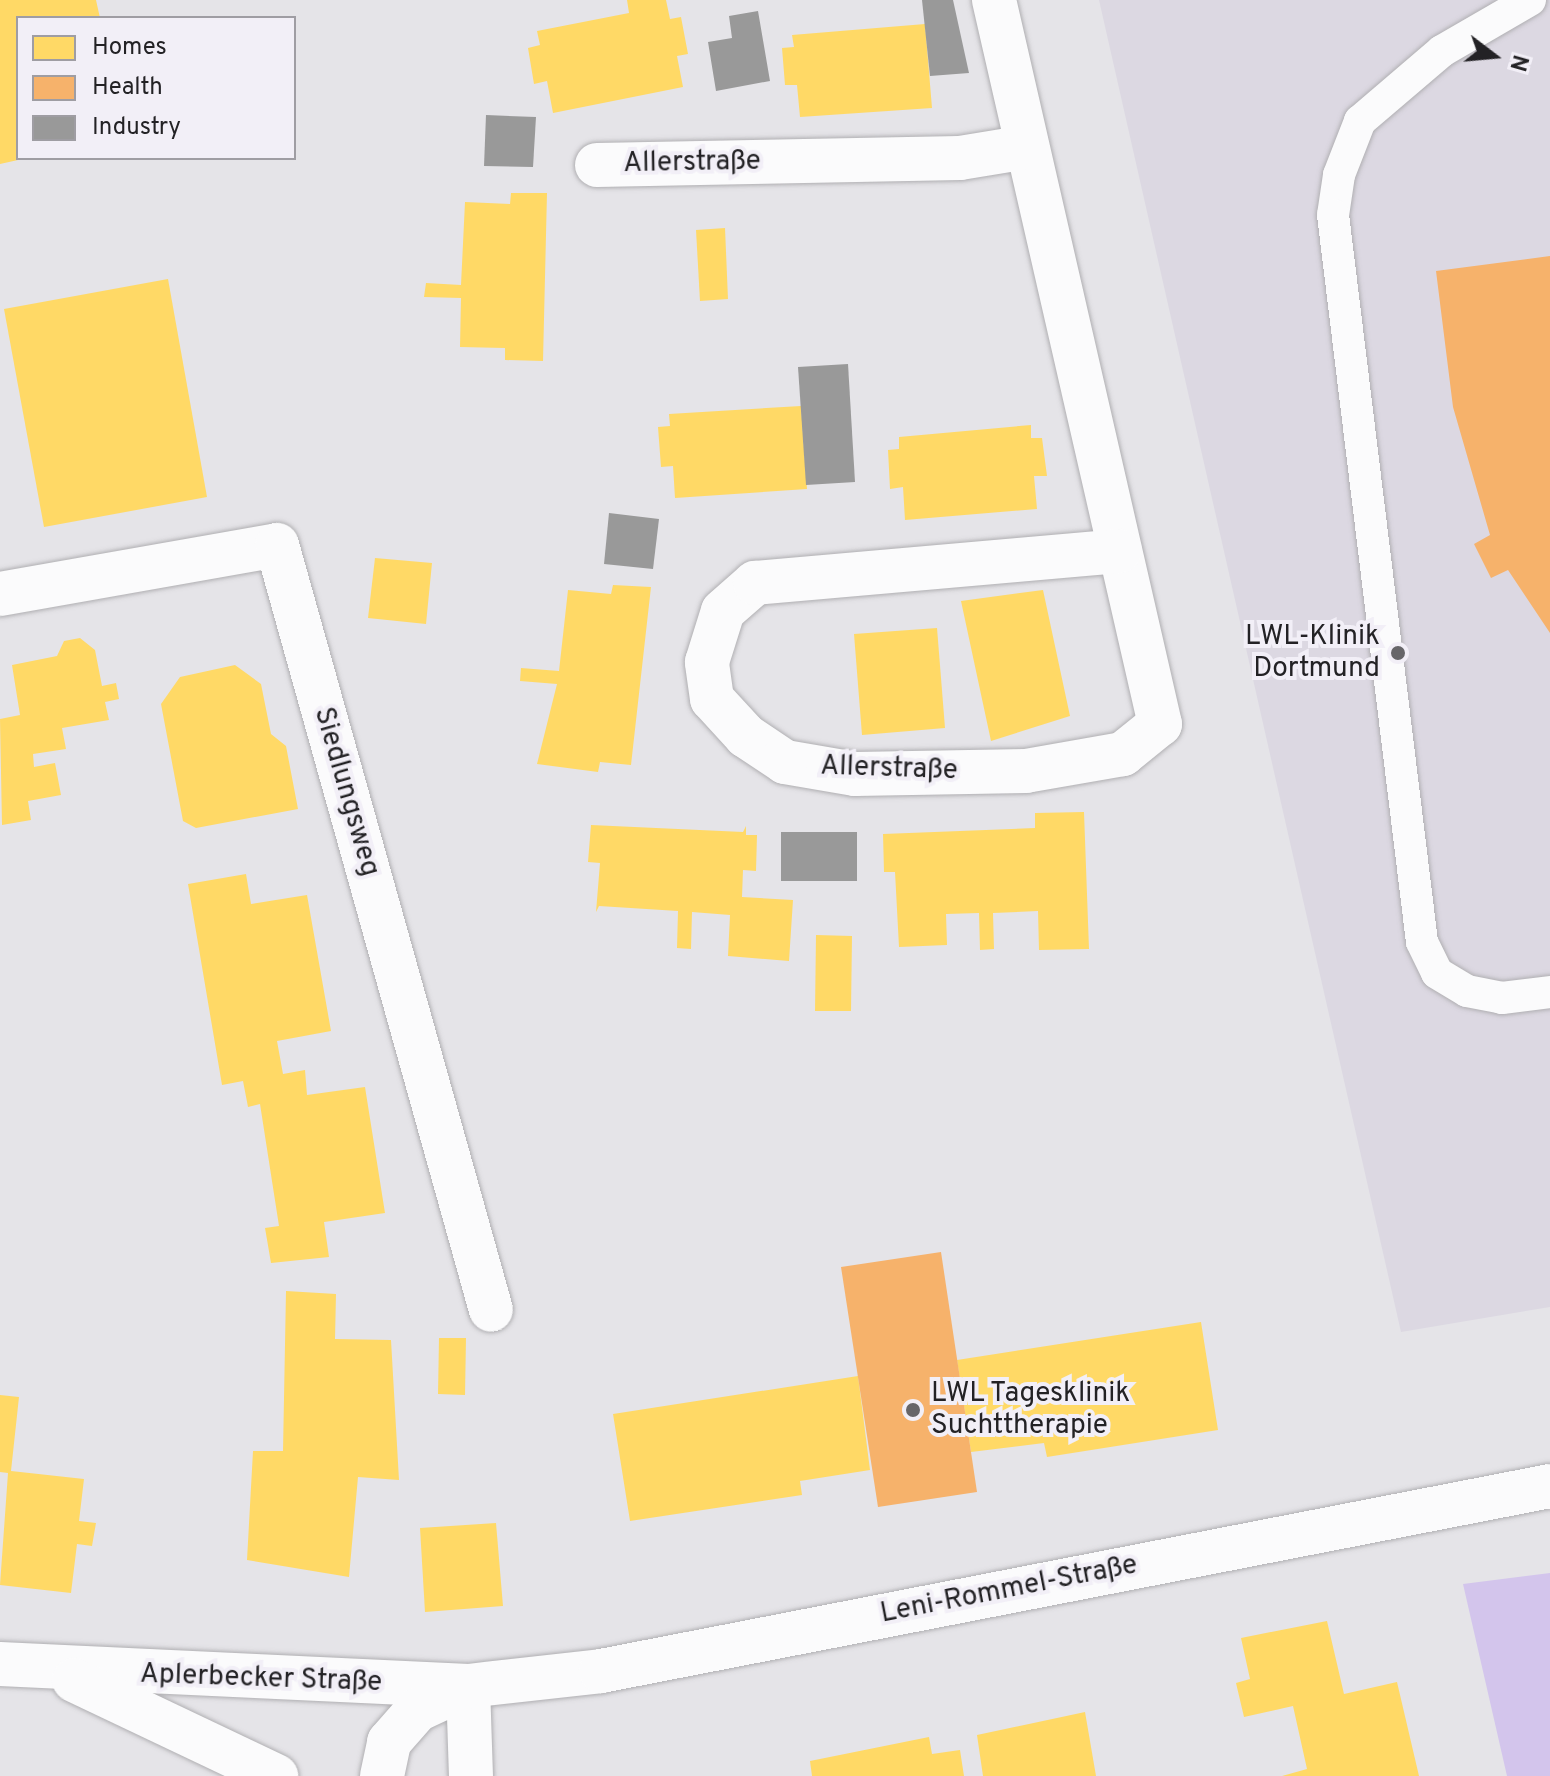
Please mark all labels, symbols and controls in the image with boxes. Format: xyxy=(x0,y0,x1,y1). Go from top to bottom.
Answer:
legend xyxy=(16,16,296,160)
north arrow xyxy=(1454,16,1534,96)
text: Homes xyxy=(92,33,167,63)
text: N xyxy=(1502,51,1533,74)
text: Health xyxy=(92,73,163,103)
text: Industry xyxy=(92,113,181,143)
street label: Allerstraße xyxy=(623,145,761,181)
place label: LWL-Klinik Dortmund xyxy=(1245,620,1380,686)
marker: LWL-Klinik Dortmund xyxy=(1387,642,1409,664)
street label: Siedlungsweg xyxy=(306,704,386,880)
street label: Allerstraße xyxy=(820,750,958,788)
place label: LWL Tagesklinik Suchttherapie xyxy=(931,1377,1132,1443)
marker: LWL Tagesklinik Suchttherapie xyxy=(902,1399,924,1421)
street label: Leni-Rommel-Straße xyxy=(878,1549,1140,1631)
street label: Aplerbecker Straße xyxy=(139,1658,383,1700)

